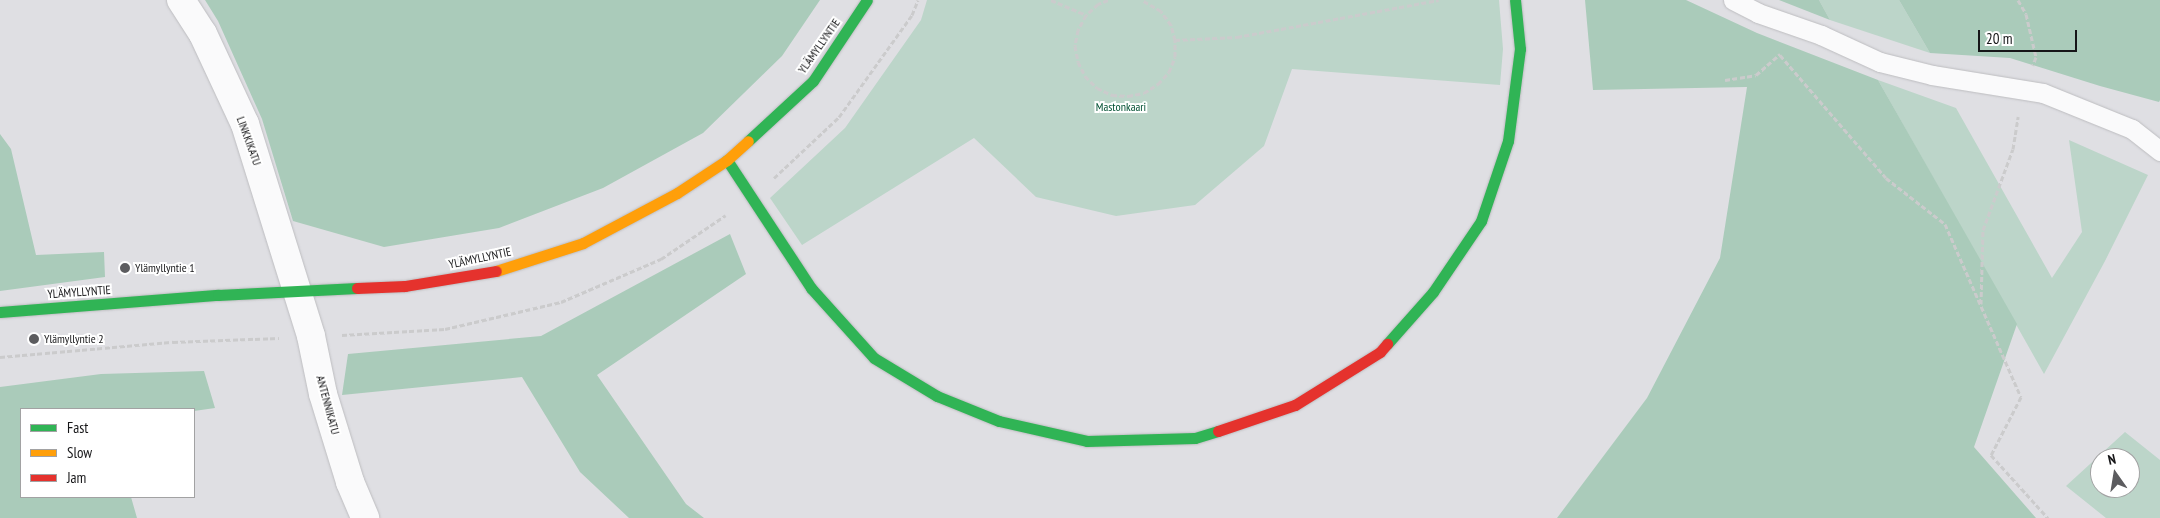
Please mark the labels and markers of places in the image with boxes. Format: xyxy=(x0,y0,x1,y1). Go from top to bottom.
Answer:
place label: Ylämyllyntie 1 xyxy=(135,261,195,275)
marker: Ylämyllyntie 1 xyxy=(119,262,131,274)
place label: Ylämyllyntie 2 xyxy=(44,332,104,346)
marker: Ylämyllyntie 2 xyxy=(28,333,40,345)

